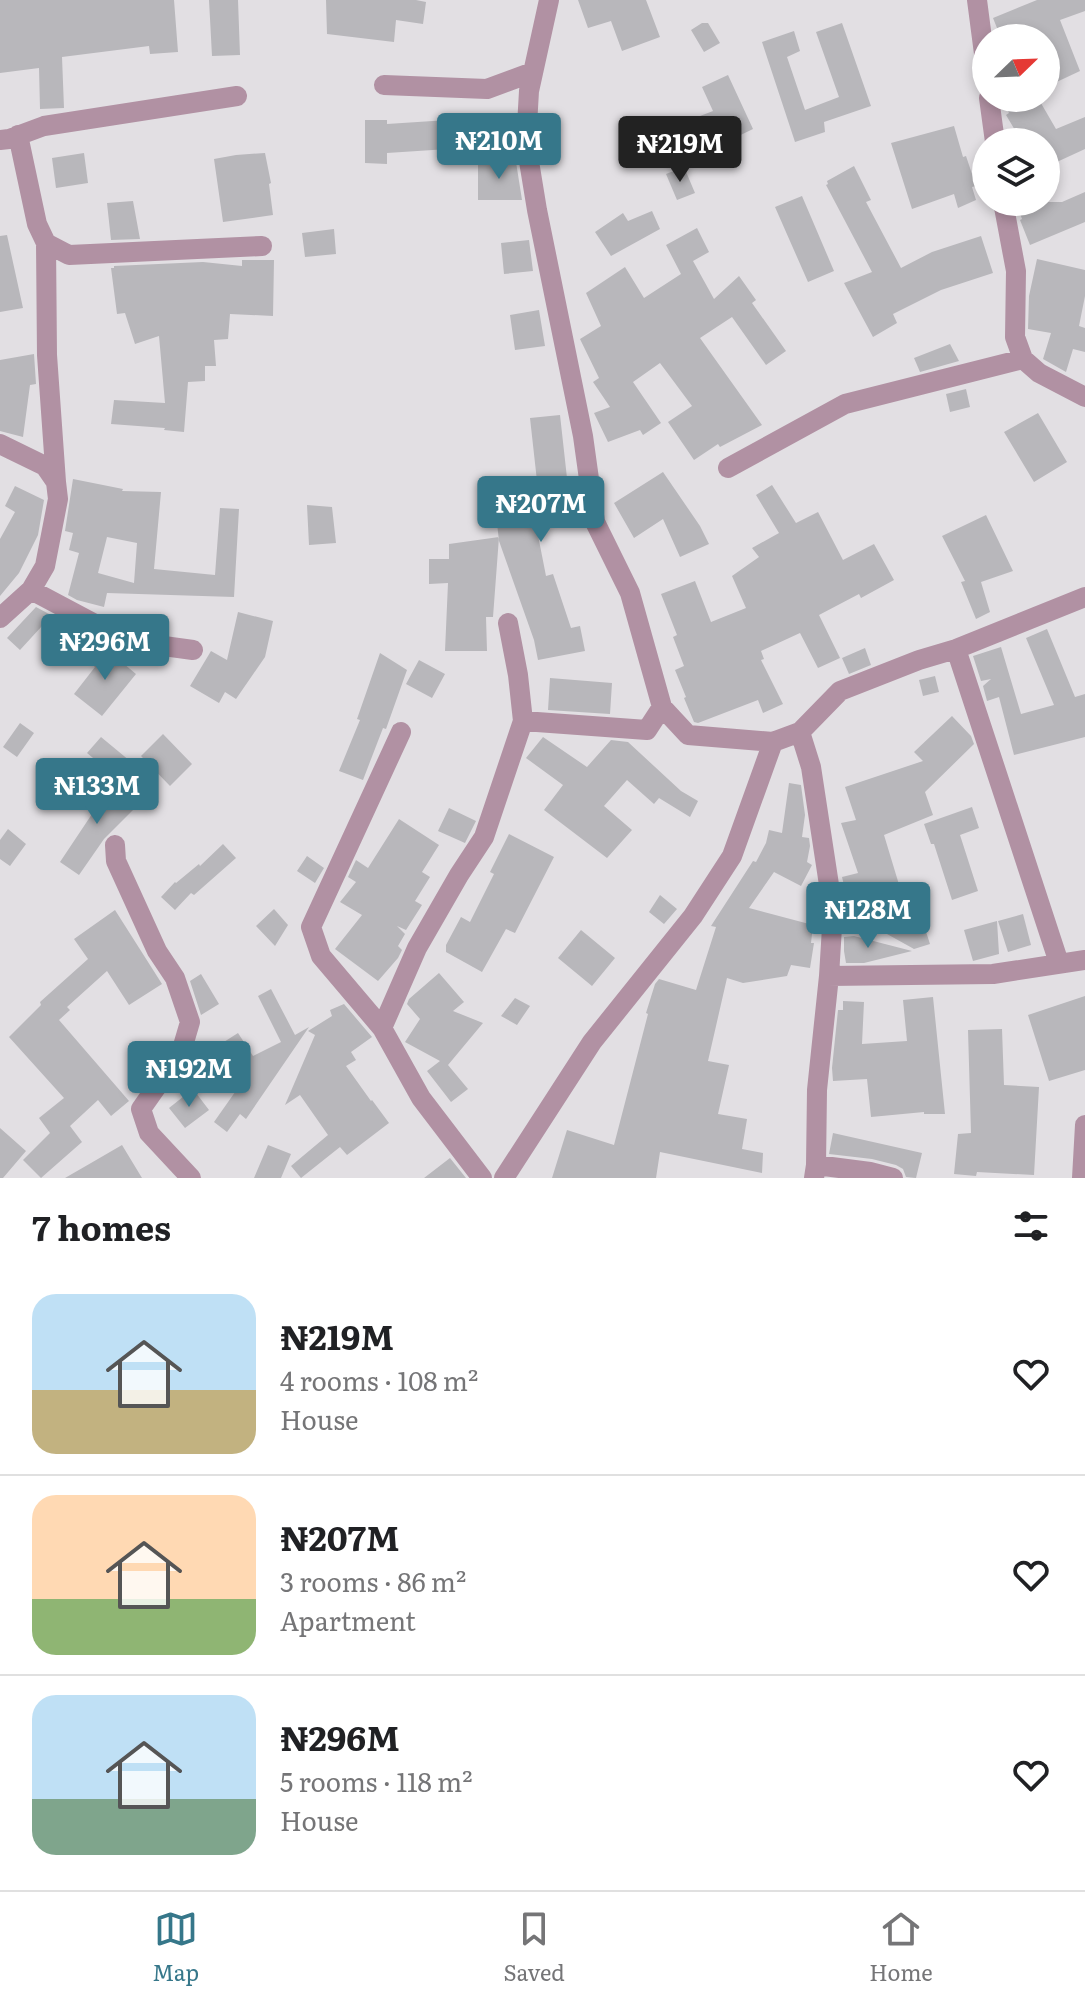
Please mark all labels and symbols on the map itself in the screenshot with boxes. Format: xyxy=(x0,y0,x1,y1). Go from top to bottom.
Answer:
north arrow xyxy=(972,24,1060,112)
pin: ₦210M xyxy=(443,113,555,181)
pin: ₦219M xyxy=(624,116,736,184)
pin: ₦207M xyxy=(485,476,597,544)
pin: ₦296M xyxy=(49,614,161,682)
pin: ₦133M xyxy=(41,758,153,826)
pin: ₦128M xyxy=(812,882,924,950)
pin: ₦192M xyxy=(133,1041,245,1109)

